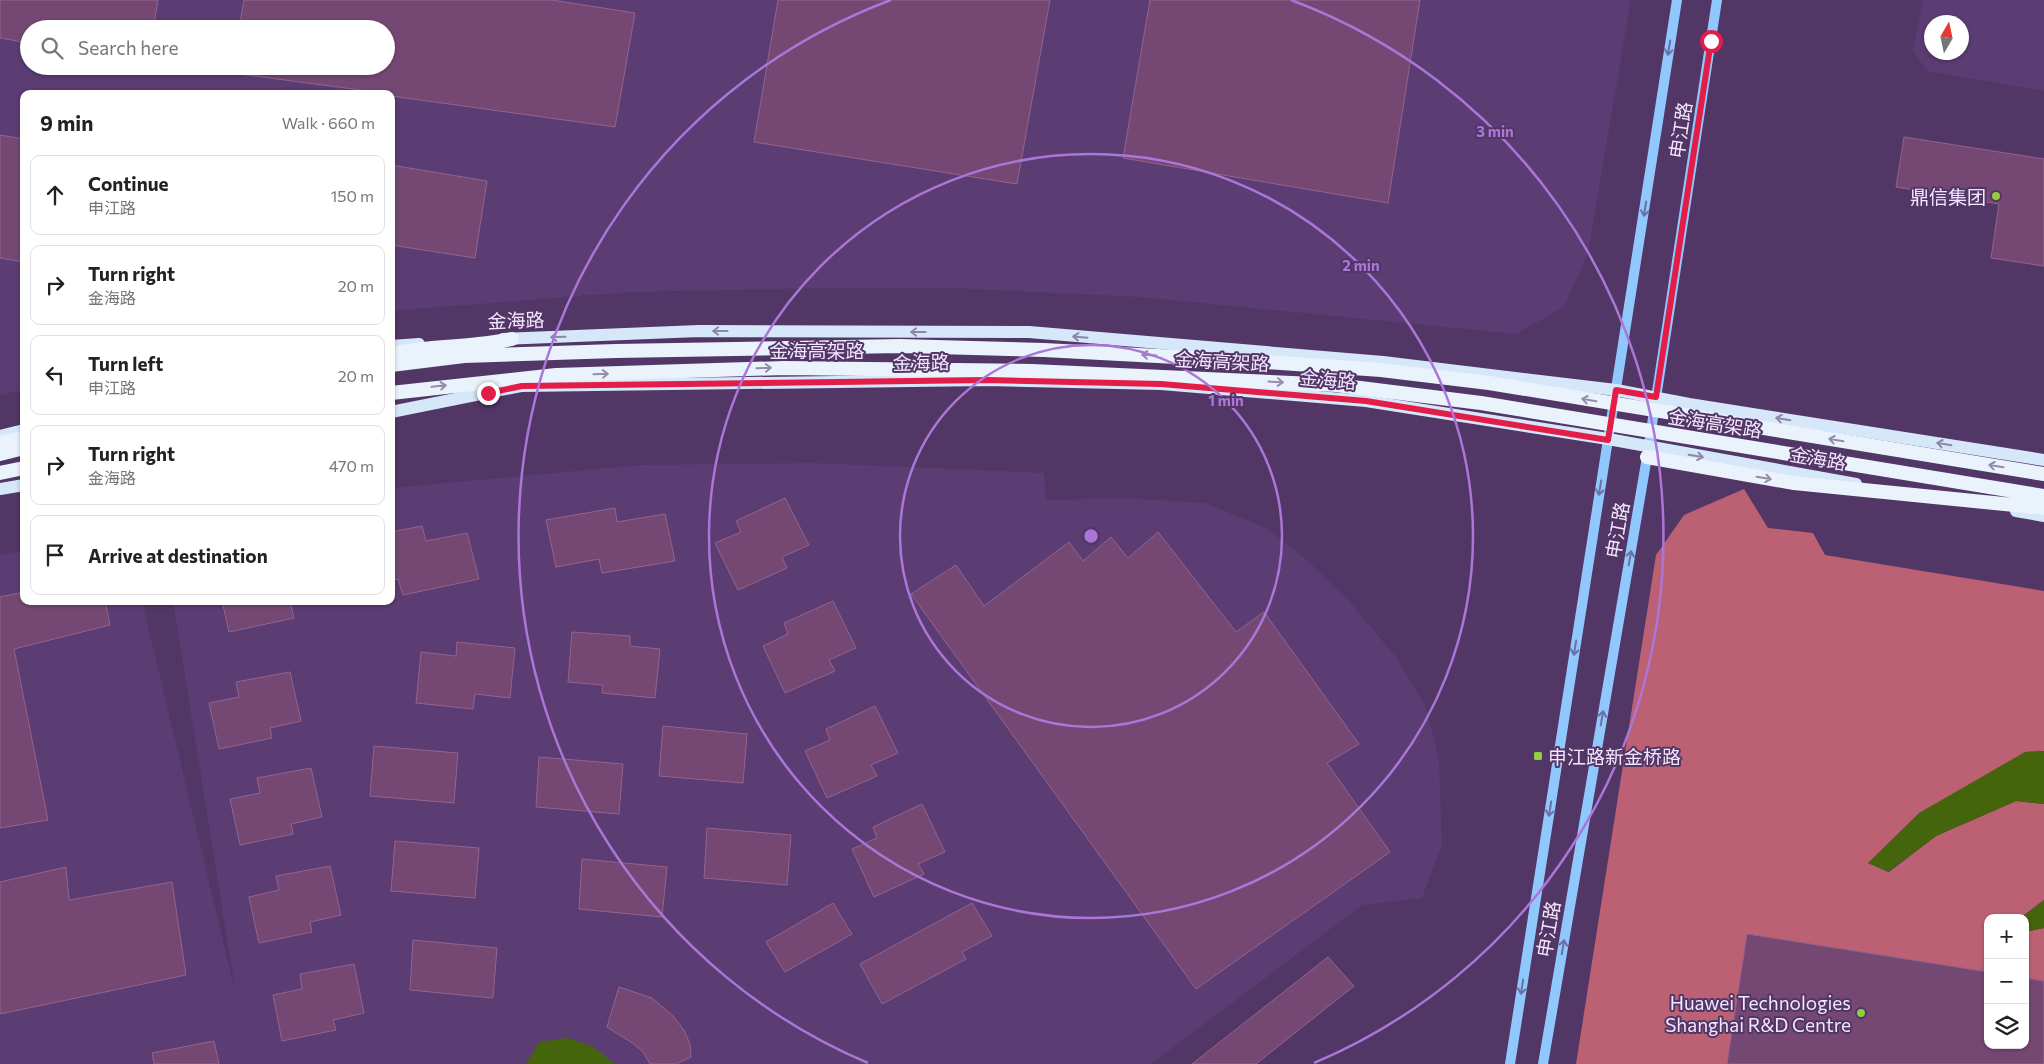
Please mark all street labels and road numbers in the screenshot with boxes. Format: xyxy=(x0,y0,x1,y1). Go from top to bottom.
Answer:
street label: 申江路 xyxy=(1664,100,1696,160)
street label: 金海路 xyxy=(487,308,545,332)
street label: 金海高架路 xyxy=(769,339,865,362)
street label: 金海高架路 xyxy=(1174,347,1270,375)
street label: 金海路 xyxy=(892,350,950,374)
street label: 金海路 xyxy=(1299,365,1357,393)
street label: 金海高架路 xyxy=(1666,404,1764,442)
street label: 金海路 xyxy=(1788,442,1848,474)
street label: 申江路 xyxy=(1601,500,1633,560)
street label: 申江路 xyxy=(1532,899,1564,959)

